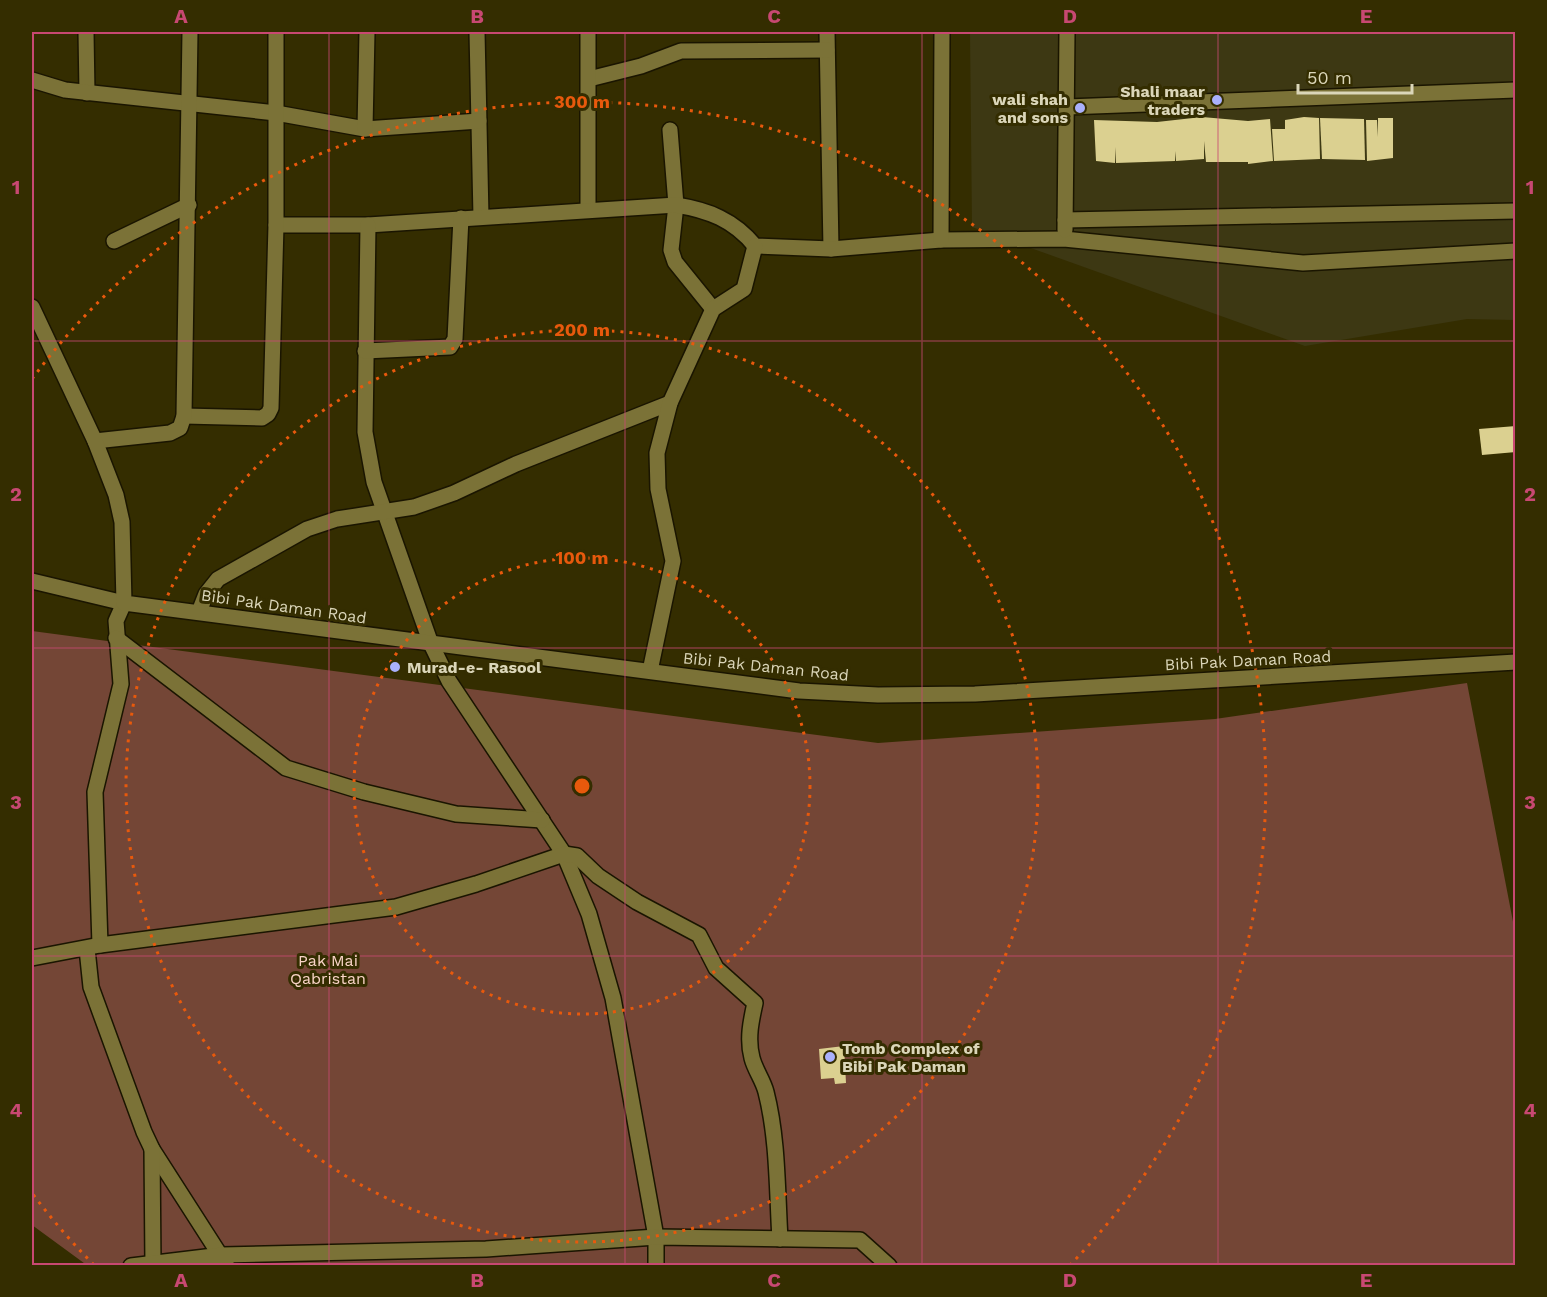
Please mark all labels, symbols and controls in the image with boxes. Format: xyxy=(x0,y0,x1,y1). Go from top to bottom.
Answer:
text: A xyxy=(174,4,188,28)
text: B xyxy=(470,4,484,28)
text: C xyxy=(767,4,781,28)
text: D xyxy=(1063,4,1077,28)
text: E xyxy=(1360,4,1372,28)
scale bar xyxy=(1298,57,1412,95)
text: 50 m xyxy=(1307,67,1352,88)
place label: Shali maar traders xyxy=(1120,82,1205,119)
place label: wali shah and sons xyxy=(992,90,1068,127)
text: 300 m xyxy=(554,91,610,112)
marker: Shali maar traders xyxy=(1210,93,1224,107)
marker: wali shah and sons xyxy=(1073,101,1087,115)
text: 1 xyxy=(12,175,20,199)
text: 1 xyxy=(1526,175,1534,199)
text: 200 m xyxy=(554,319,610,340)
text: 2 xyxy=(10,482,22,506)
text: 2 xyxy=(1524,482,1536,506)
text: 100 m xyxy=(555,547,609,568)
street label: Bibi Pak Daman Road xyxy=(200,585,368,628)
street label: Bibi Pak Daman Road xyxy=(1164,647,1332,674)
street label: Bibi Pak Daman Road xyxy=(682,648,850,685)
place label: Murad-e- Rasool xyxy=(407,658,542,677)
marker: Murad-e- Rasool xyxy=(388,660,402,674)
centre of rings xyxy=(572,776,592,796)
text: 3 xyxy=(10,790,22,814)
text: 3 xyxy=(1524,790,1536,814)
park label: Pak Mai Qabristan xyxy=(290,951,366,988)
place label: Tomb Complex of Bibi Pak Daman xyxy=(842,1039,980,1076)
marker: Tomb Complex of Bibi Pak Daman xyxy=(823,1050,837,1064)
text: 4 xyxy=(10,1098,23,1122)
text: 4 xyxy=(1524,1098,1537,1122)
text: A xyxy=(174,1268,188,1292)
text: B xyxy=(470,1268,484,1292)
text: C xyxy=(767,1268,781,1292)
text: D xyxy=(1063,1268,1077,1292)
text: E xyxy=(1360,1268,1372,1292)

